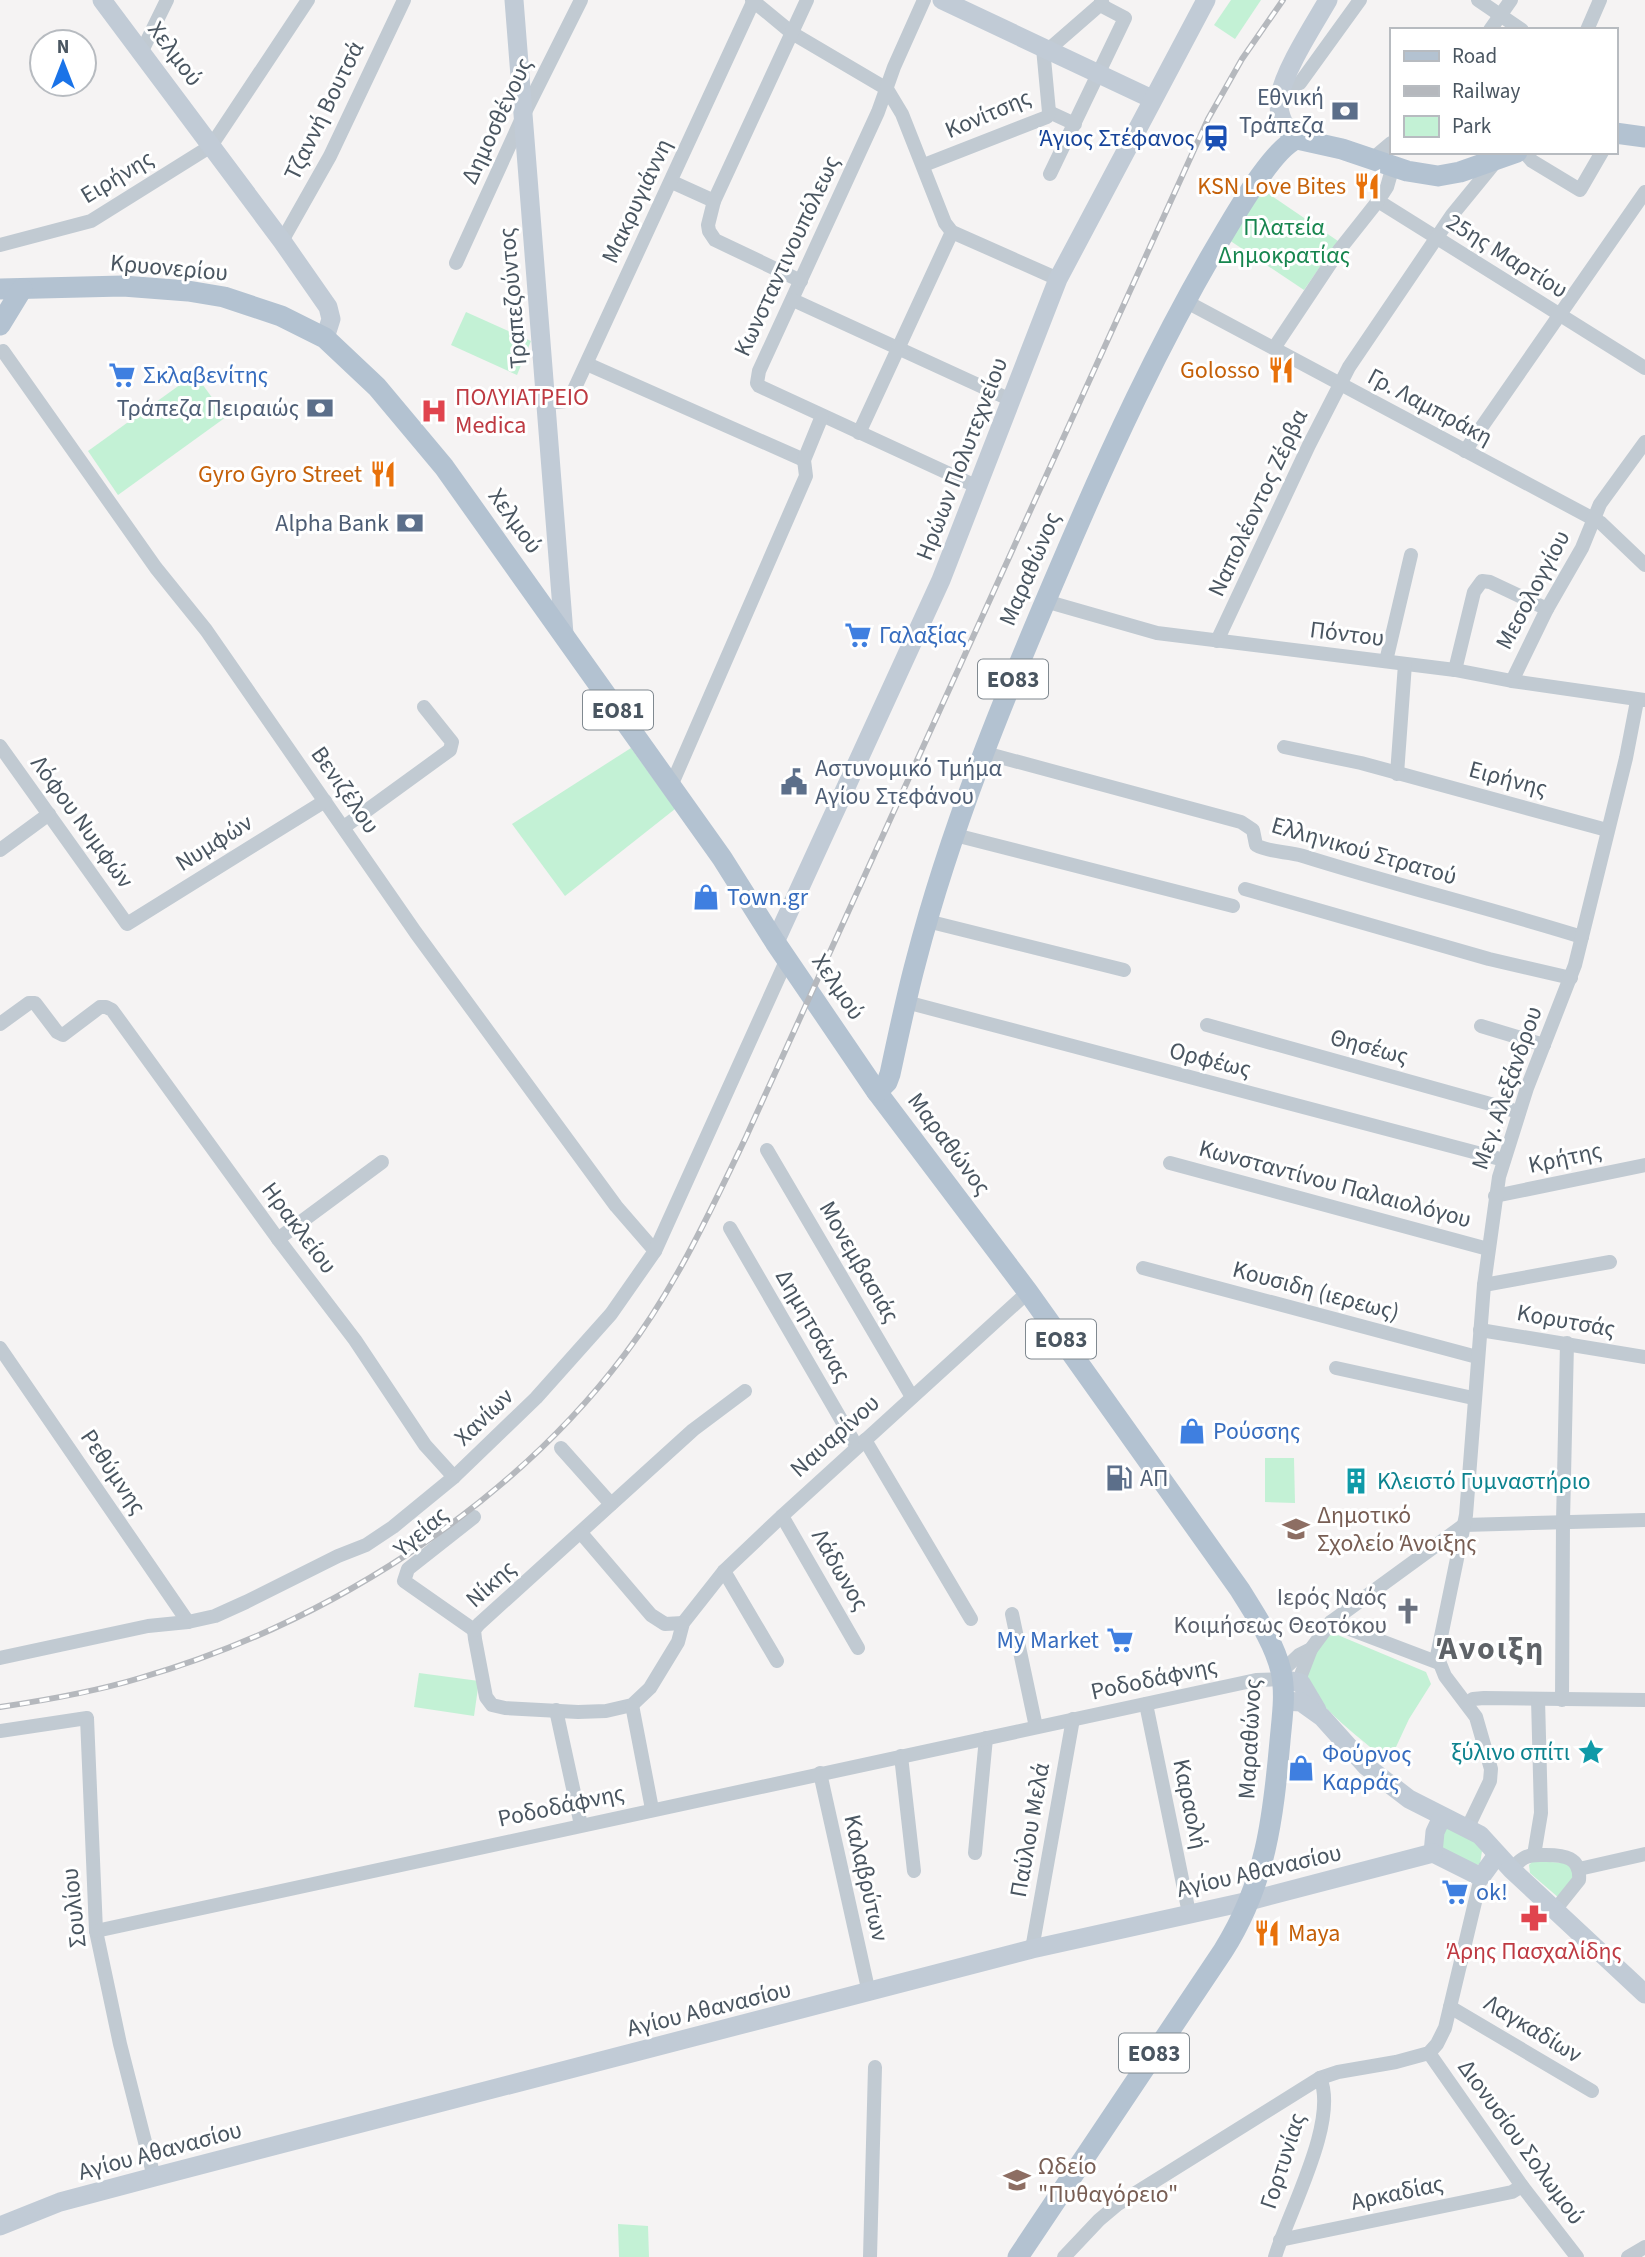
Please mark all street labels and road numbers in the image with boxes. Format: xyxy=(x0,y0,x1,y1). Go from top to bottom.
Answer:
street label: Χελμού xyxy=(139,14,211,94)
street label: Τζαννή Βουτσά xyxy=(275,35,373,186)
street label: Δημοσθένους xyxy=(452,52,542,190)
street label: Κονίτσης xyxy=(940,80,1036,148)
street label: Μακρυγιάννη xyxy=(593,133,681,269)
street label: Ειρήνης xyxy=(74,141,160,213)
street label: Κωνσταντινουπόλεως xyxy=(725,150,849,362)
street label: 25ης Μαρτίου xyxy=(1439,205,1575,307)
street label: Τραπεζούντος xyxy=(489,226,537,370)
street label: Κρυονερίου xyxy=(109,245,229,291)
street label: Ηρώων Πολυτεχνείου xyxy=(907,352,1017,566)
street label: Γρ. Λαμπράκη xyxy=(1361,359,1499,455)
street label: Ναπολέοντος Ζέρβα xyxy=(1199,403,1317,603)
street label: Χελμού xyxy=(479,481,551,561)
street label: Μαραθώνος xyxy=(990,507,1070,631)
street label: Μεσολογγίου xyxy=(1487,524,1579,656)
street label: Πόντου xyxy=(1308,612,1386,656)
road number: ΕΟ83 xyxy=(978,660,1048,698)
road number: ΕΟ81 xyxy=(583,690,653,730)
street label: Βενιζέλου xyxy=(302,739,388,841)
street label: Λόφου Νυμφών xyxy=(22,748,142,896)
street label: Ειρήνης xyxy=(1465,752,1551,806)
street label: Νυμφών xyxy=(169,806,259,880)
street label: Ελληνικού Στρατού xyxy=(1267,808,1461,894)
street label: Χελμού xyxy=(803,947,873,1027)
street label: Μεγ. Αλεξάνδρου xyxy=(1463,1002,1551,1174)
street label: Θησέως xyxy=(1326,1020,1412,1074)
street label: Ορφέως xyxy=(1165,1033,1255,1087)
street label: Μαραθώνος xyxy=(899,1085,999,1203)
street label: Κωνσταντίνου Παλαιολόγου xyxy=(1195,1131,1475,1237)
street label: Κρήτης xyxy=(1525,1133,1605,1183)
street label: Ηρακλείου xyxy=(253,1175,345,1281)
street label: Μονεμβασιάς xyxy=(810,1195,908,1329)
street label: Κουσιδη (ιερεως) xyxy=(1229,1252,1403,1330)
street label: Δημητσάνας xyxy=(766,1263,860,1389)
street label: Κορυτσάς xyxy=(1514,1295,1618,1347)
road number: ΕΟ83 xyxy=(1026,1320,1096,1358)
street label: Χανίων xyxy=(446,1380,522,1454)
street label: Ναυαρίνου xyxy=(782,1386,888,1486)
street label: Ρεθύμνης xyxy=(72,1422,154,1522)
street label: Υγείας xyxy=(385,1498,456,1567)
street label: Λάδωνος xyxy=(803,1523,877,1617)
street label: Νίκης xyxy=(458,1552,524,1616)
street label: Ροδοδάφνης xyxy=(1088,1649,1220,1709)
street label: Μαραθώνος xyxy=(1229,1678,1271,1800)
street label: Καραολή xyxy=(1163,1756,1217,1852)
street label: Παύλου Μελά xyxy=(1001,1760,1059,1900)
street label: Ροδοδάφνης xyxy=(495,1776,627,1836)
street label: Καλαβρύτων xyxy=(834,1811,898,1945)
street label: Αγίου Αθανασίου xyxy=(1173,1835,1345,1907)
street label: Σουλίου xyxy=(52,1866,96,1950)
street label: Αγίου Αθανασίου xyxy=(623,1972,795,2046)
street label: Λαγκαδίων xyxy=(1477,1986,1589,2072)
road number: ΕΟ83 xyxy=(1119,2034,1189,2072)
street label: Διονυσίου Σολωμού xyxy=(1449,2052,1593,2232)
street label: Γορτυνίας xyxy=(1251,2108,1315,2214)
street label: Αγίου Αθανασίου xyxy=(74,2112,246,2190)
street label: Αρκαδίας xyxy=(1347,2166,1447,2220)

